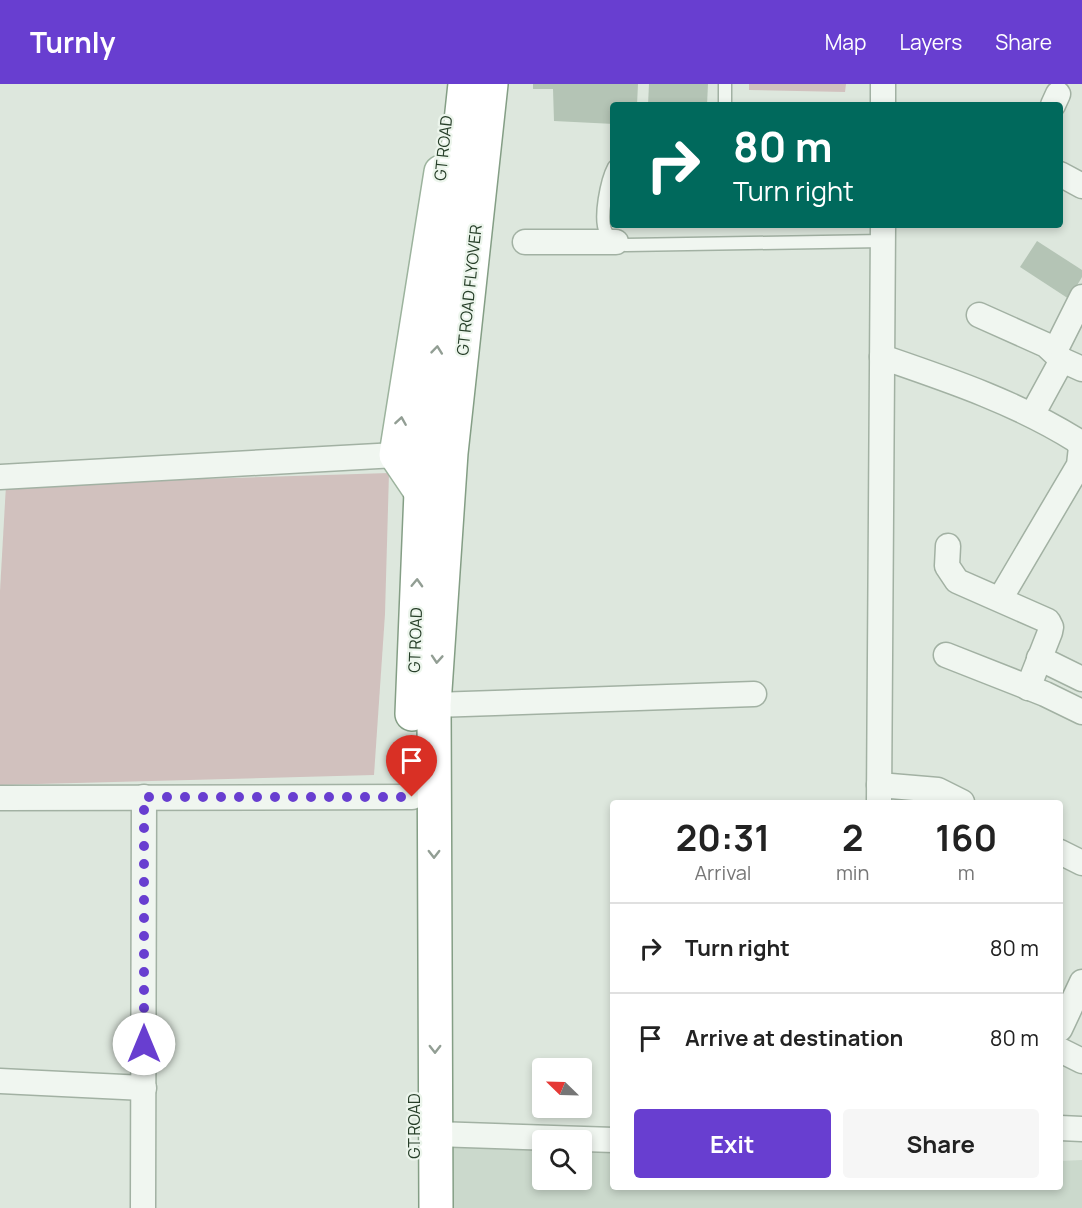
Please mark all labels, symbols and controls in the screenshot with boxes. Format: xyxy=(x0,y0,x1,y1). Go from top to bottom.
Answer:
text: Turnly xyxy=(30,23,115,61)
text: Map xyxy=(825,28,866,56)
text: Layers xyxy=(899,28,962,56)
text: Share xyxy=(995,28,1052,56)
street label: GT ROAD xyxy=(429,114,457,182)
text: 80 m xyxy=(733,117,833,175)
icon: right xyxy=(634,126,712,204)
text: Turn right xyxy=(733,172,854,209)
street label: GT ROAD FLYOVER xyxy=(451,223,487,357)
one-way arrow xyxy=(430,345,443,354)
one-way arrow xyxy=(394,416,407,426)
one-way arrow xyxy=(411,578,424,587)
street label: GT ROAD xyxy=(403,607,427,673)
one-way arrow xyxy=(431,654,444,663)
pin xyxy=(386,735,437,797)
icon: arrive xyxy=(395,744,428,777)
text: 20:31 xyxy=(676,813,770,862)
text: 2 xyxy=(842,813,863,862)
text: 160 xyxy=(935,813,997,862)
one-way arrow xyxy=(428,849,440,858)
text: Arrival xyxy=(694,859,752,886)
text: min xyxy=(836,859,869,886)
text: m xyxy=(958,859,975,886)
icon: right xyxy=(634,932,667,965)
text: Turn right xyxy=(685,933,790,963)
text: 80 m xyxy=(990,933,1039,963)
position arrow xyxy=(112,1012,176,1076)
icon: arrive xyxy=(634,1022,667,1055)
text: Arrive at destination xyxy=(685,1023,903,1053)
text: 80 m xyxy=(990,1023,1039,1053)
one-way arrow xyxy=(429,1044,441,1053)
north arrow xyxy=(532,1058,592,1118)
map controls xyxy=(532,1058,592,1190)
street label: GT ROAD xyxy=(403,1093,425,1159)
button: Exit xyxy=(634,1109,831,1178)
button: Share xyxy=(843,1109,1039,1178)
button: search xyxy=(532,1130,592,1190)

